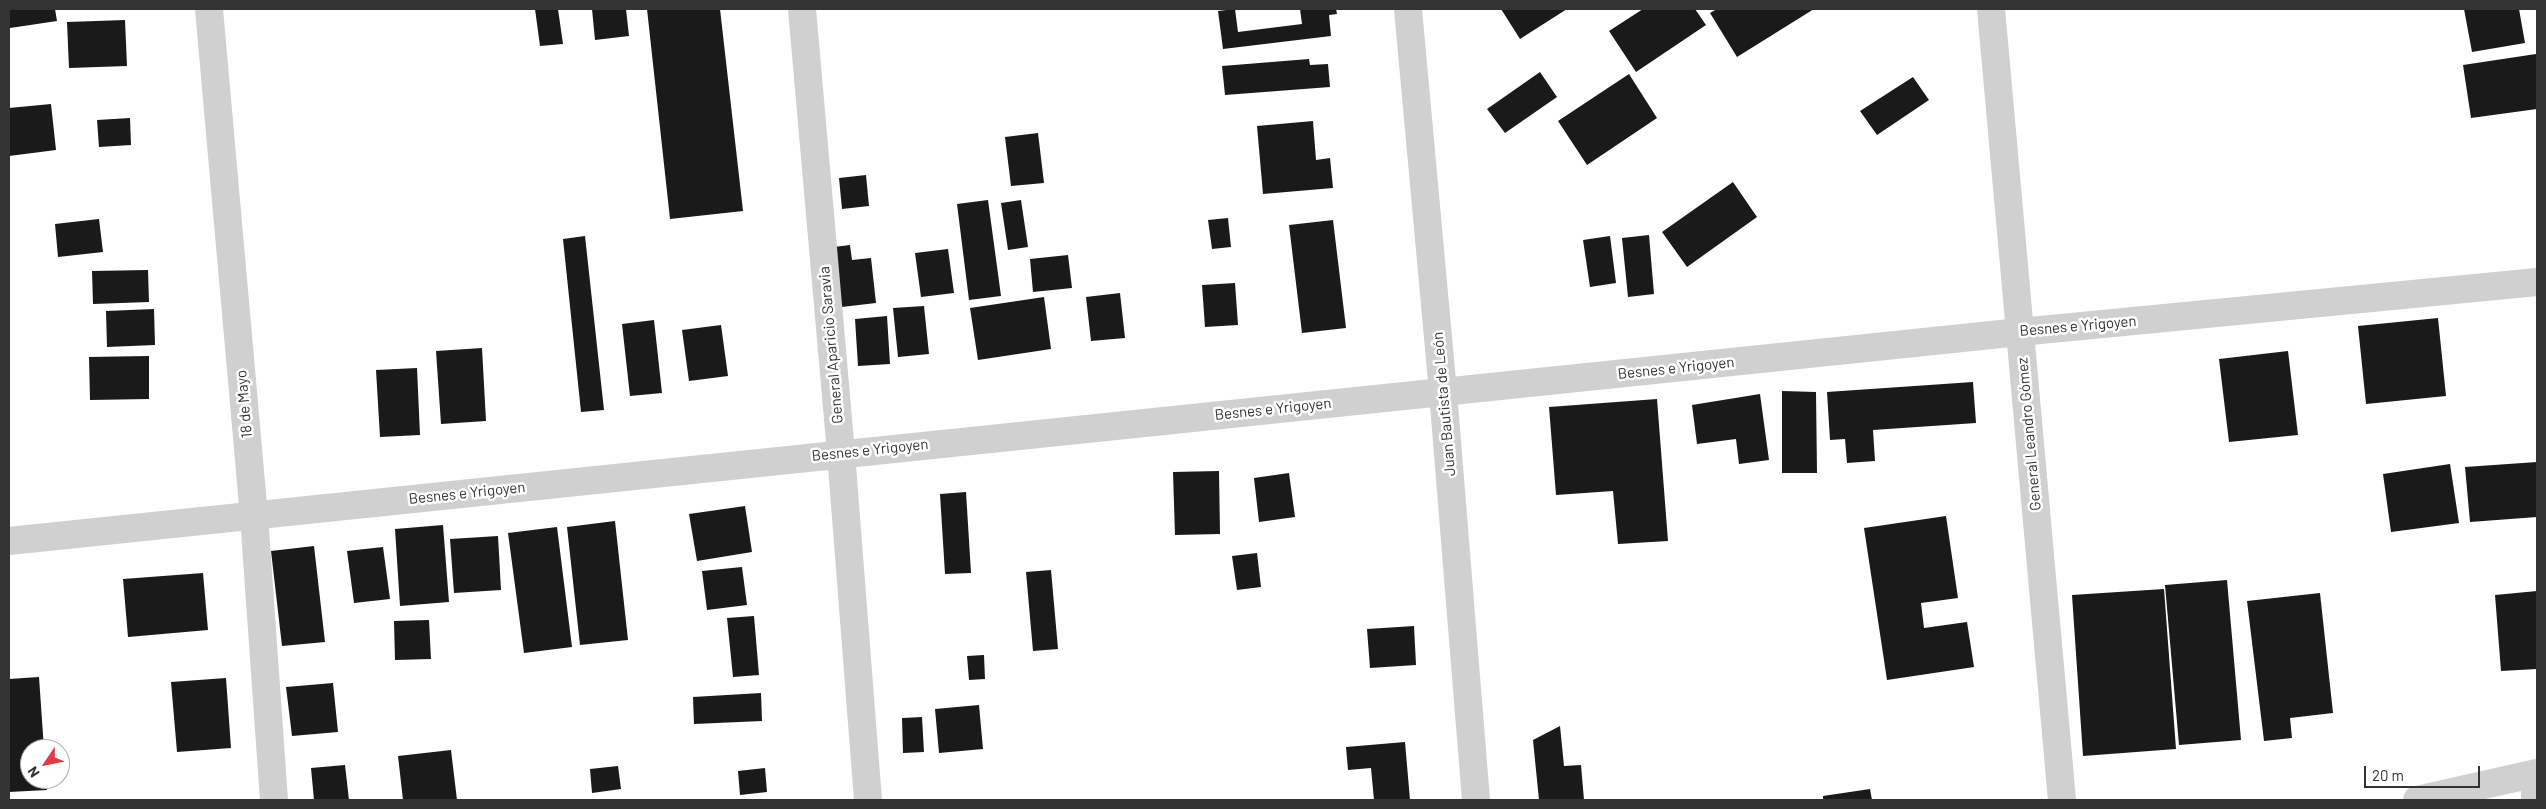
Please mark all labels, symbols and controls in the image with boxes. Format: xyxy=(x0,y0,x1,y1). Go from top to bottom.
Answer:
street label: General Aparicio Saravia xyxy=(815,266,847,424)
street label: Besnes e Yrigoyen xyxy=(2019,312,2137,340)
street label: Juan Bautista de León xyxy=(1429,331,1459,477)
street label: Besnes e Yrigoyen xyxy=(1617,353,1735,383)
street label: General Leandro Gómez xyxy=(2013,357,2045,511)
street label: 18 de Mayo xyxy=(232,369,256,439)
street label: Besnes e Yrigoyen xyxy=(1214,394,1332,424)
street label: Besnes e Yrigoyen xyxy=(811,435,929,465)
street label: Besnes e Yrigoyen xyxy=(408,478,526,508)
north arrow xyxy=(20,739,70,789)
scale bar xyxy=(2366,756,2482,788)
text: N xyxy=(23,763,43,781)
text: 20 m xyxy=(2372,766,2404,784)

